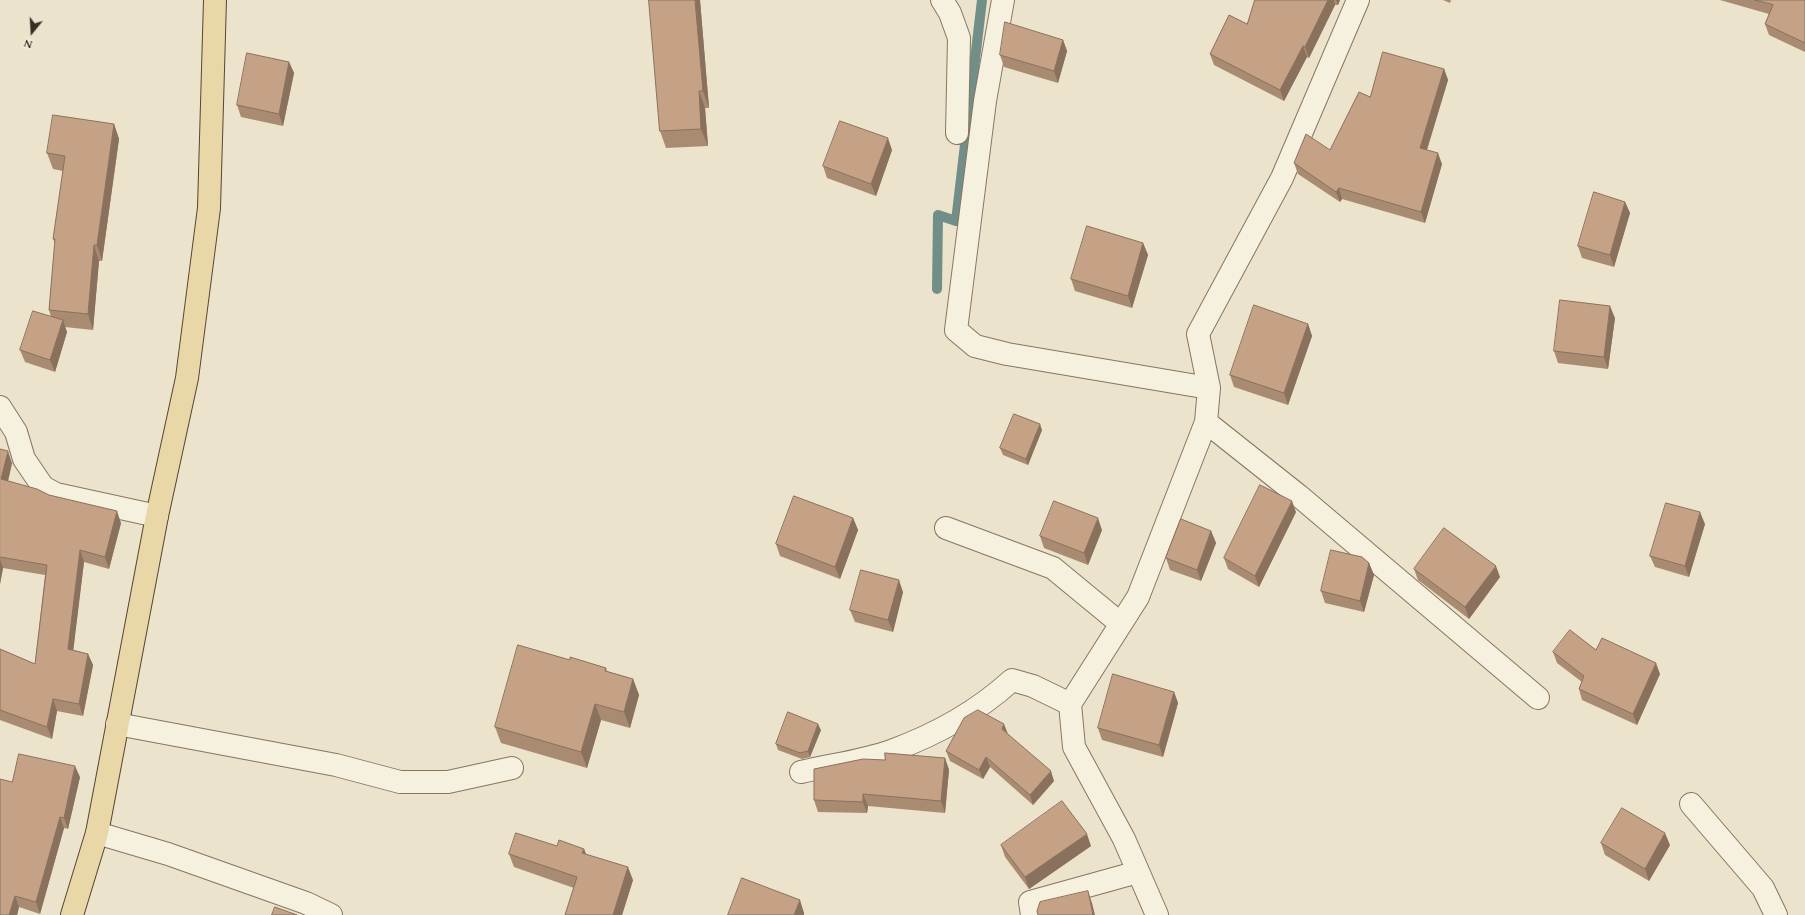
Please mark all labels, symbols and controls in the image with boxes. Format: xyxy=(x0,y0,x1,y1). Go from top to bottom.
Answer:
north arrow xyxy=(12,12,52,52)
text: N xyxy=(21,34,35,53)

